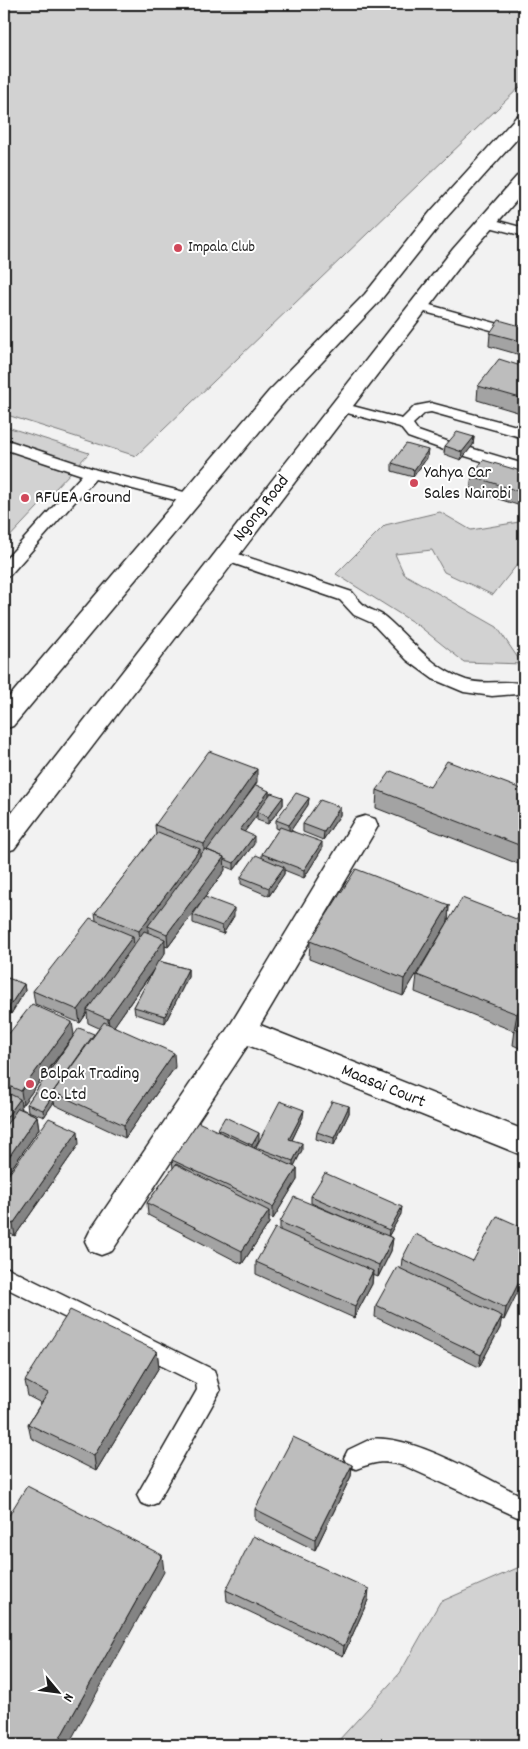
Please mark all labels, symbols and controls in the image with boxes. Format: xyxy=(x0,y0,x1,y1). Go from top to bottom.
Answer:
place label: Impala Club xyxy=(188,237,255,259)
marker: Impala Club xyxy=(172,242,184,254)
place label: Yahya Car Sales Nairobi xyxy=(424,461,511,507)
street label: Ngong Road xyxy=(228,470,296,548)
marker: Yahya Car Sales Nairobi xyxy=(408,477,420,489)
place label: RFUEA Ground xyxy=(35,486,131,511)
marker: RFUEA Ground xyxy=(19,492,31,504)
street label: Maasai Court xyxy=(337,1059,429,1115)
place label: Bolpak Trading Co. Ltd xyxy=(40,1062,139,1108)
marker: Bolpak Trading Co. Ltd xyxy=(24,1078,36,1090)
north arrow xyxy=(32,1666,82,1716)
text: N xyxy=(57,1689,78,1705)

